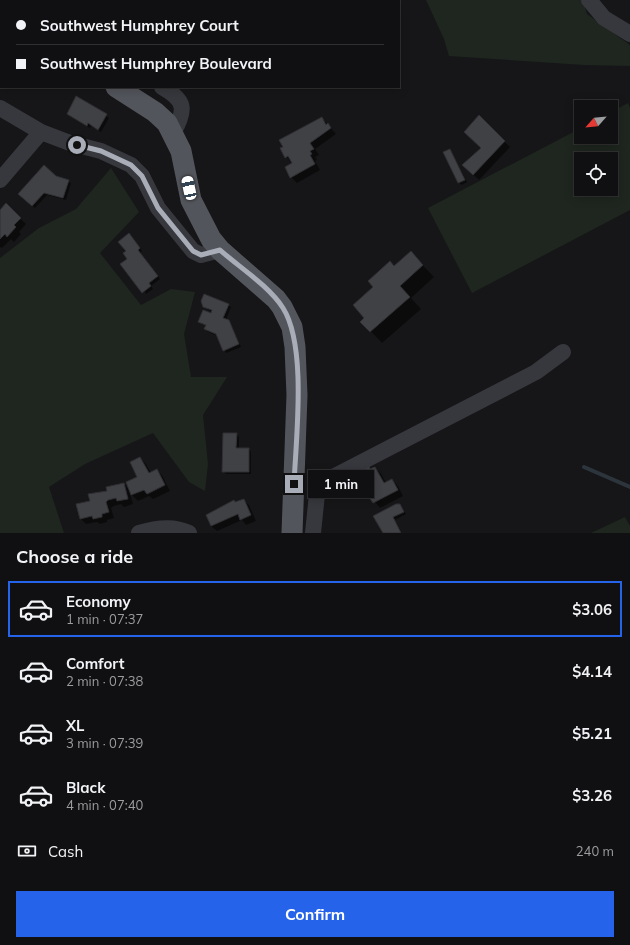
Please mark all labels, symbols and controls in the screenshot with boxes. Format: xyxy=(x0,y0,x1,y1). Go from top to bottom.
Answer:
text: Southwest Humphrey Court xyxy=(40,16,239,35)
text: Southwest Humphrey Boulevard xyxy=(40,54,272,73)
north arrow xyxy=(574,100,618,144)
map controls xyxy=(574,100,618,196)
route start xyxy=(68,136,86,154)
button: locate xyxy=(574,152,618,196)
car xyxy=(181,175,197,201)
callout: 1 min xyxy=(308,470,374,498)
route end xyxy=(285,475,303,493)
text: 1 min xyxy=(324,476,358,492)
text: Choose a ride xyxy=(16,545,133,568)
icon: car xyxy=(18,591,54,627)
text: Economy xyxy=(66,592,131,611)
text: $3.06 xyxy=(572,600,612,619)
text: 1 min · 07:37 xyxy=(66,611,143,627)
icon: car xyxy=(18,653,54,689)
text: Comfort xyxy=(66,654,124,673)
text: $4.14 xyxy=(572,662,612,681)
text: 2 min · 07:38 xyxy=(66,673,143,689)
icon: car xyxy=(18,715,54,751)
text: XL xyxy=(66,716,84,735)
text: $5.21 xyxy=(572,724,612,743)
text: 3 min · 07:39 xyxy=(66,735,143,751)
icon: car xyxy=(18,777,54,813)
text: Black xyxy=(66,778,105,797)
text: $3.26 xyxy=(572,786,612,805)
text: 4 min · 07:40 xyxy=(66,797,143,813)
icon: cash xyxy=(16,840,38,862)
text: Cash xyxy=(48,842,83,861)
text: 240 m xyxy=(576,843,614,859)
button: Confirm xyxy=(16,891,614,937)

